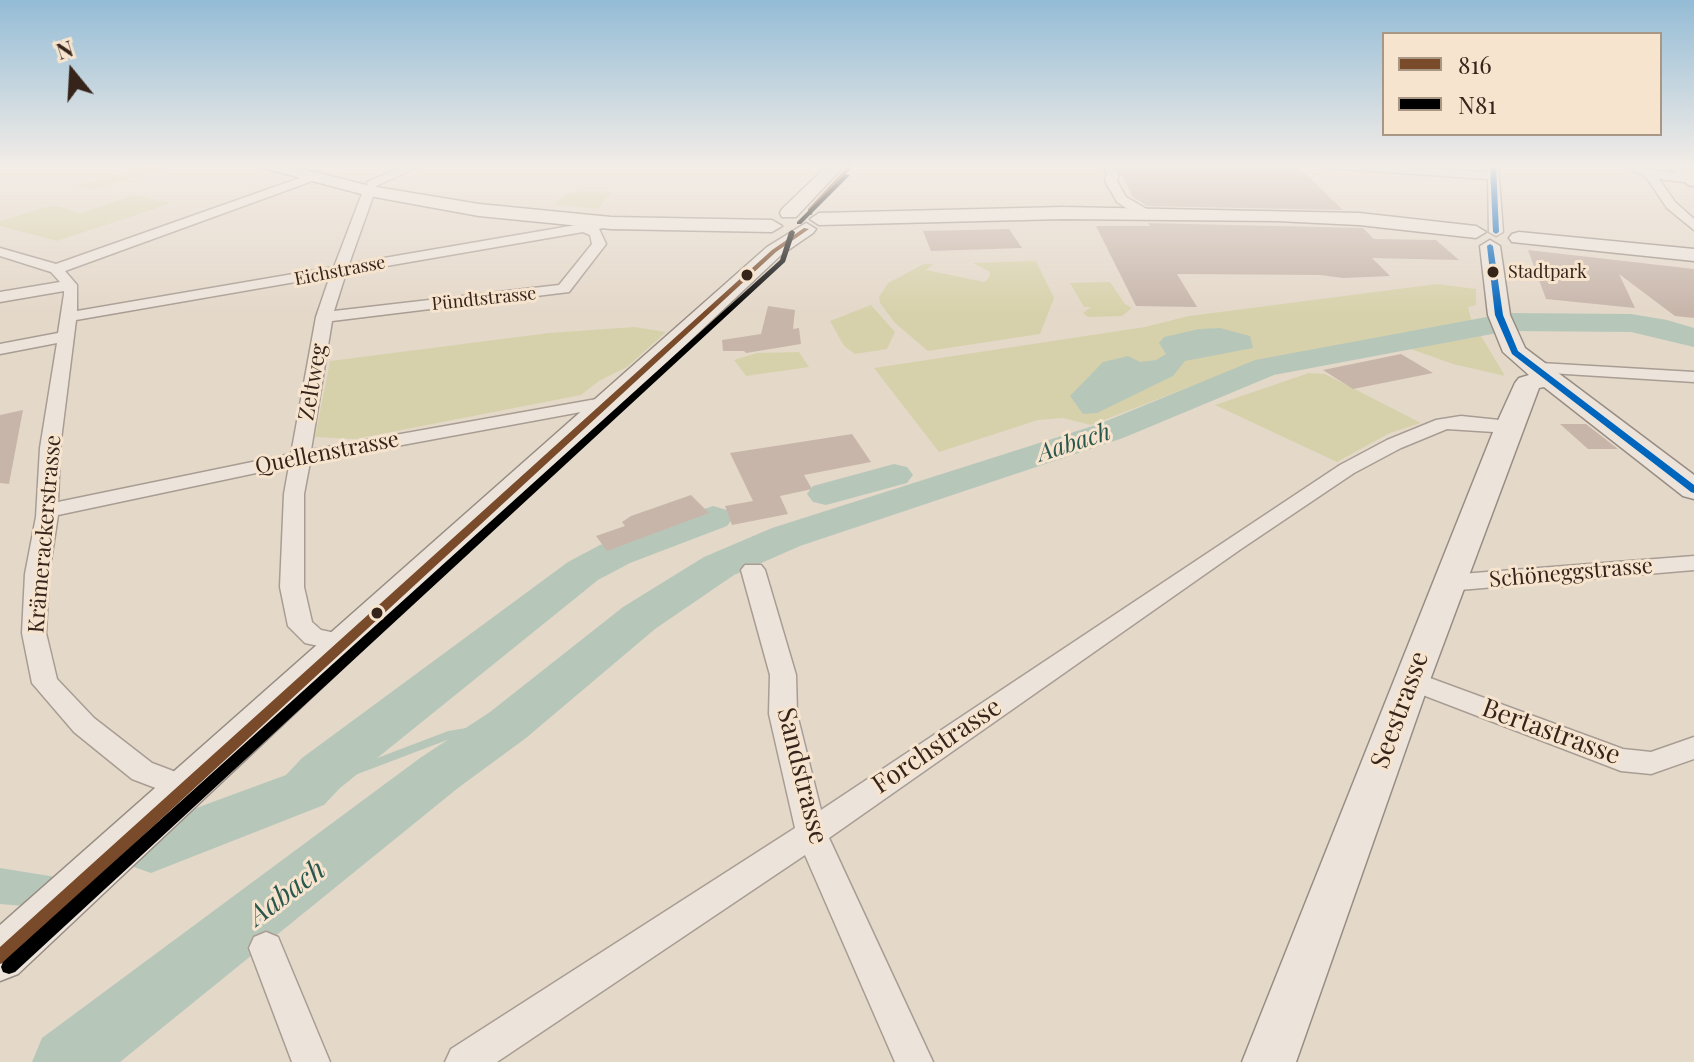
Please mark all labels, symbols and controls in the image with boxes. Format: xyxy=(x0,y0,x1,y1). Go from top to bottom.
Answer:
north arrow xyxy=(32,32,112,112)
text: N xyxy=(52,32,77,66)
legend xyxy=(1382,32,1662,136)
text: 816 xyxy=(1458,48,1492,80)
text: N81 xyxy=(1458,88,1496,120)
street label: Eichstrasse xyxy=(293,252,387,290)
place label: Stadtpark xyxy=(1508,261,1587,283)
marker: Stadtpark xyxy=(1485,264,1501,280)
unlabelled marker xyxy=(739,267,755,283)
street label: Pündtstrasse xyxy=(431,283,537,315)
street label: Zeltweg xyxy=(293,341,333,423)
water label: Aabach xyxy=(1034,418,1114,468)
street label: Quellenstrasse xyxy=(253,426,401,480)
street label: Krämerackerstrasse xyxy=(23,434,67,634)
street label: Schöneggstrasse xyxy=(1488,553,1654,593)
unlabelled marker xyxy=(369,605,385,621)
street label: Seestrasse xyxy=(1364,647,1436,773)
street label: Forchstrasse xyxy=(866,691,1008,801)
street label: Bertastrasse xyxy=(1478,693,1624,771)
street label: Sandstrasse xyxy=(770,705,834,847)
water label: Aabach xyxy=(242,853,332,933)

